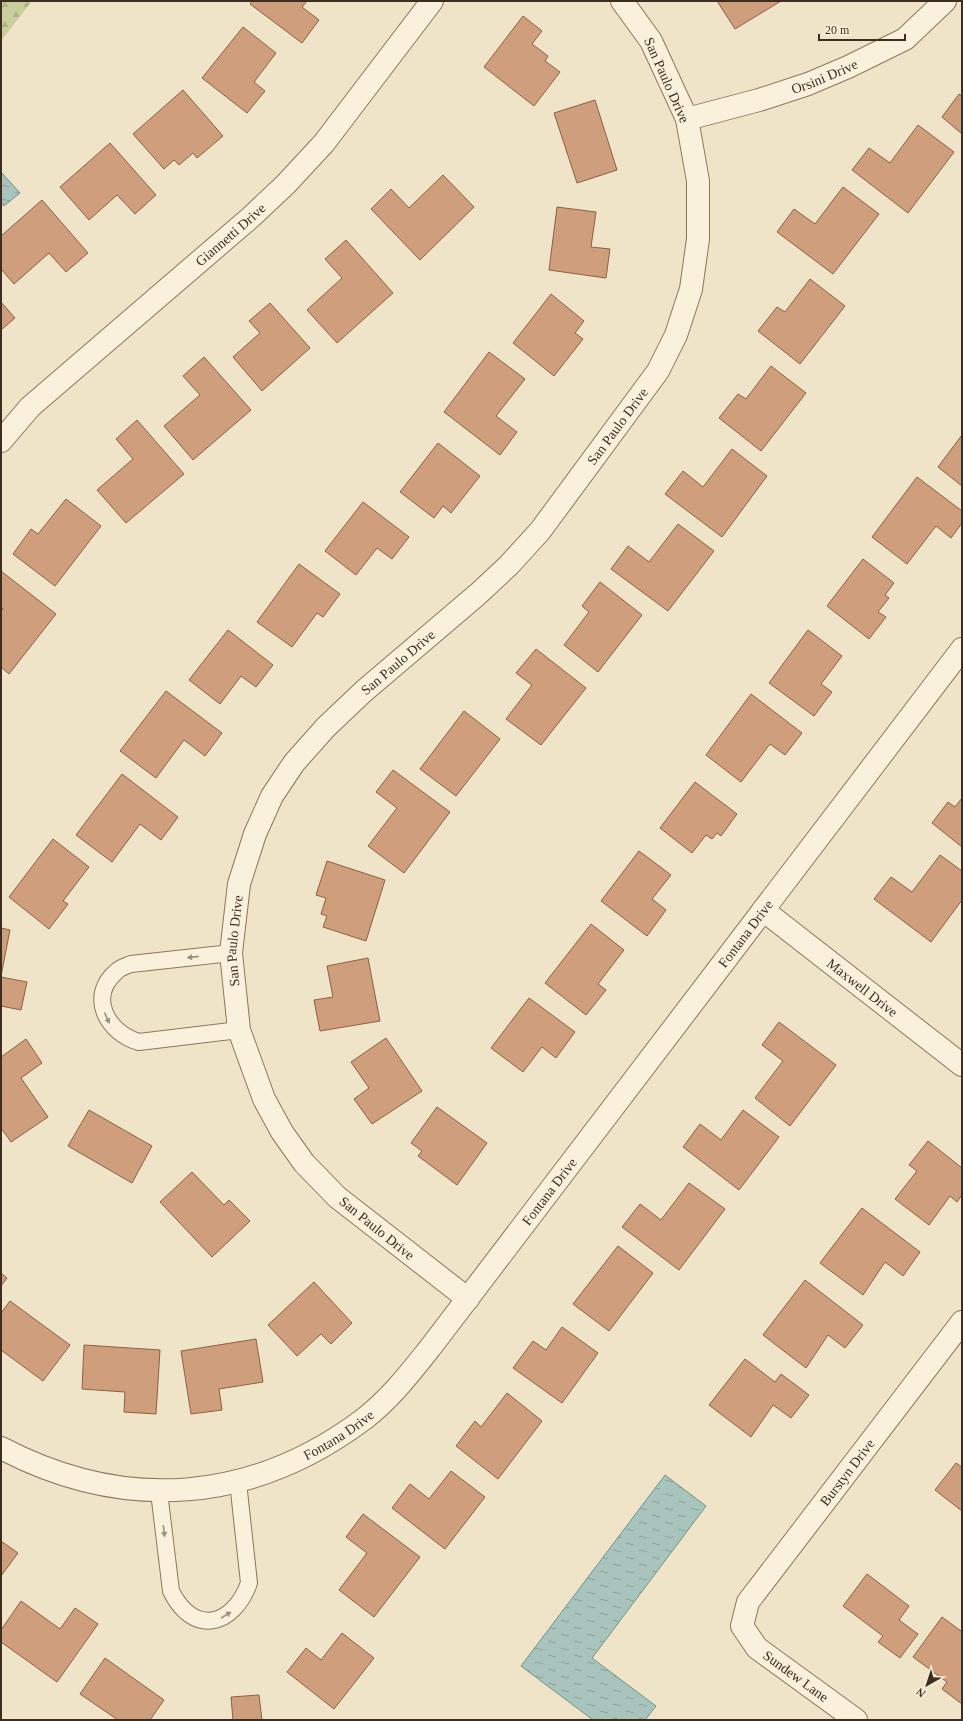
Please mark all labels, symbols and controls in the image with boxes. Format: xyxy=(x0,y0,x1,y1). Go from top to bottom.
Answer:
scale bar xyxy=(819,16,905,42)
text: 20 m xyxy=(825,23,850,37)
street label: San Paulo Drive xyxy=(641,35,692,125)
street label: Orsini Drive xyxy=(789,56,860,97)
street label: Giannetti Drive xyxy=(193,200,269,269)
street label: San Paulo Drive xyxy=(584,385,651,468)
street label: San Paulo Drive xyxy=(358,627,438,698)
street label: San Paulo Drive xyxy=(224,894,246,987)
street label: Fontana Drive xyxy=(715,897,776,971)
one-way arrow xyxy=(187,954,199,960)
street label: Maxwell Drive xyxy=(824,956,900,1020)
one-way arrow xyxy=(104,1012,110,1023)
street label: Fontana Drive xyxy=(519,1155,580,1228)
street label: San Paulo Drive xyxy=(336,1194,417,1263)
street label: Fontana Drive xyxy=(301,1407,377,1463)
street label: Burstyn Drive xyxy=(817,1436,878,1509)
one-way arrow xyxy=(161,1525,167,1537)
one-way arrow xyxy=(220,1612,232,1619)
street label: Sundew Lane xyxy=(760,1648,831,1705)
north arrow xyxy=(907,1665,947,1705)
text: N xyxy=(914,1686,928,1700)

